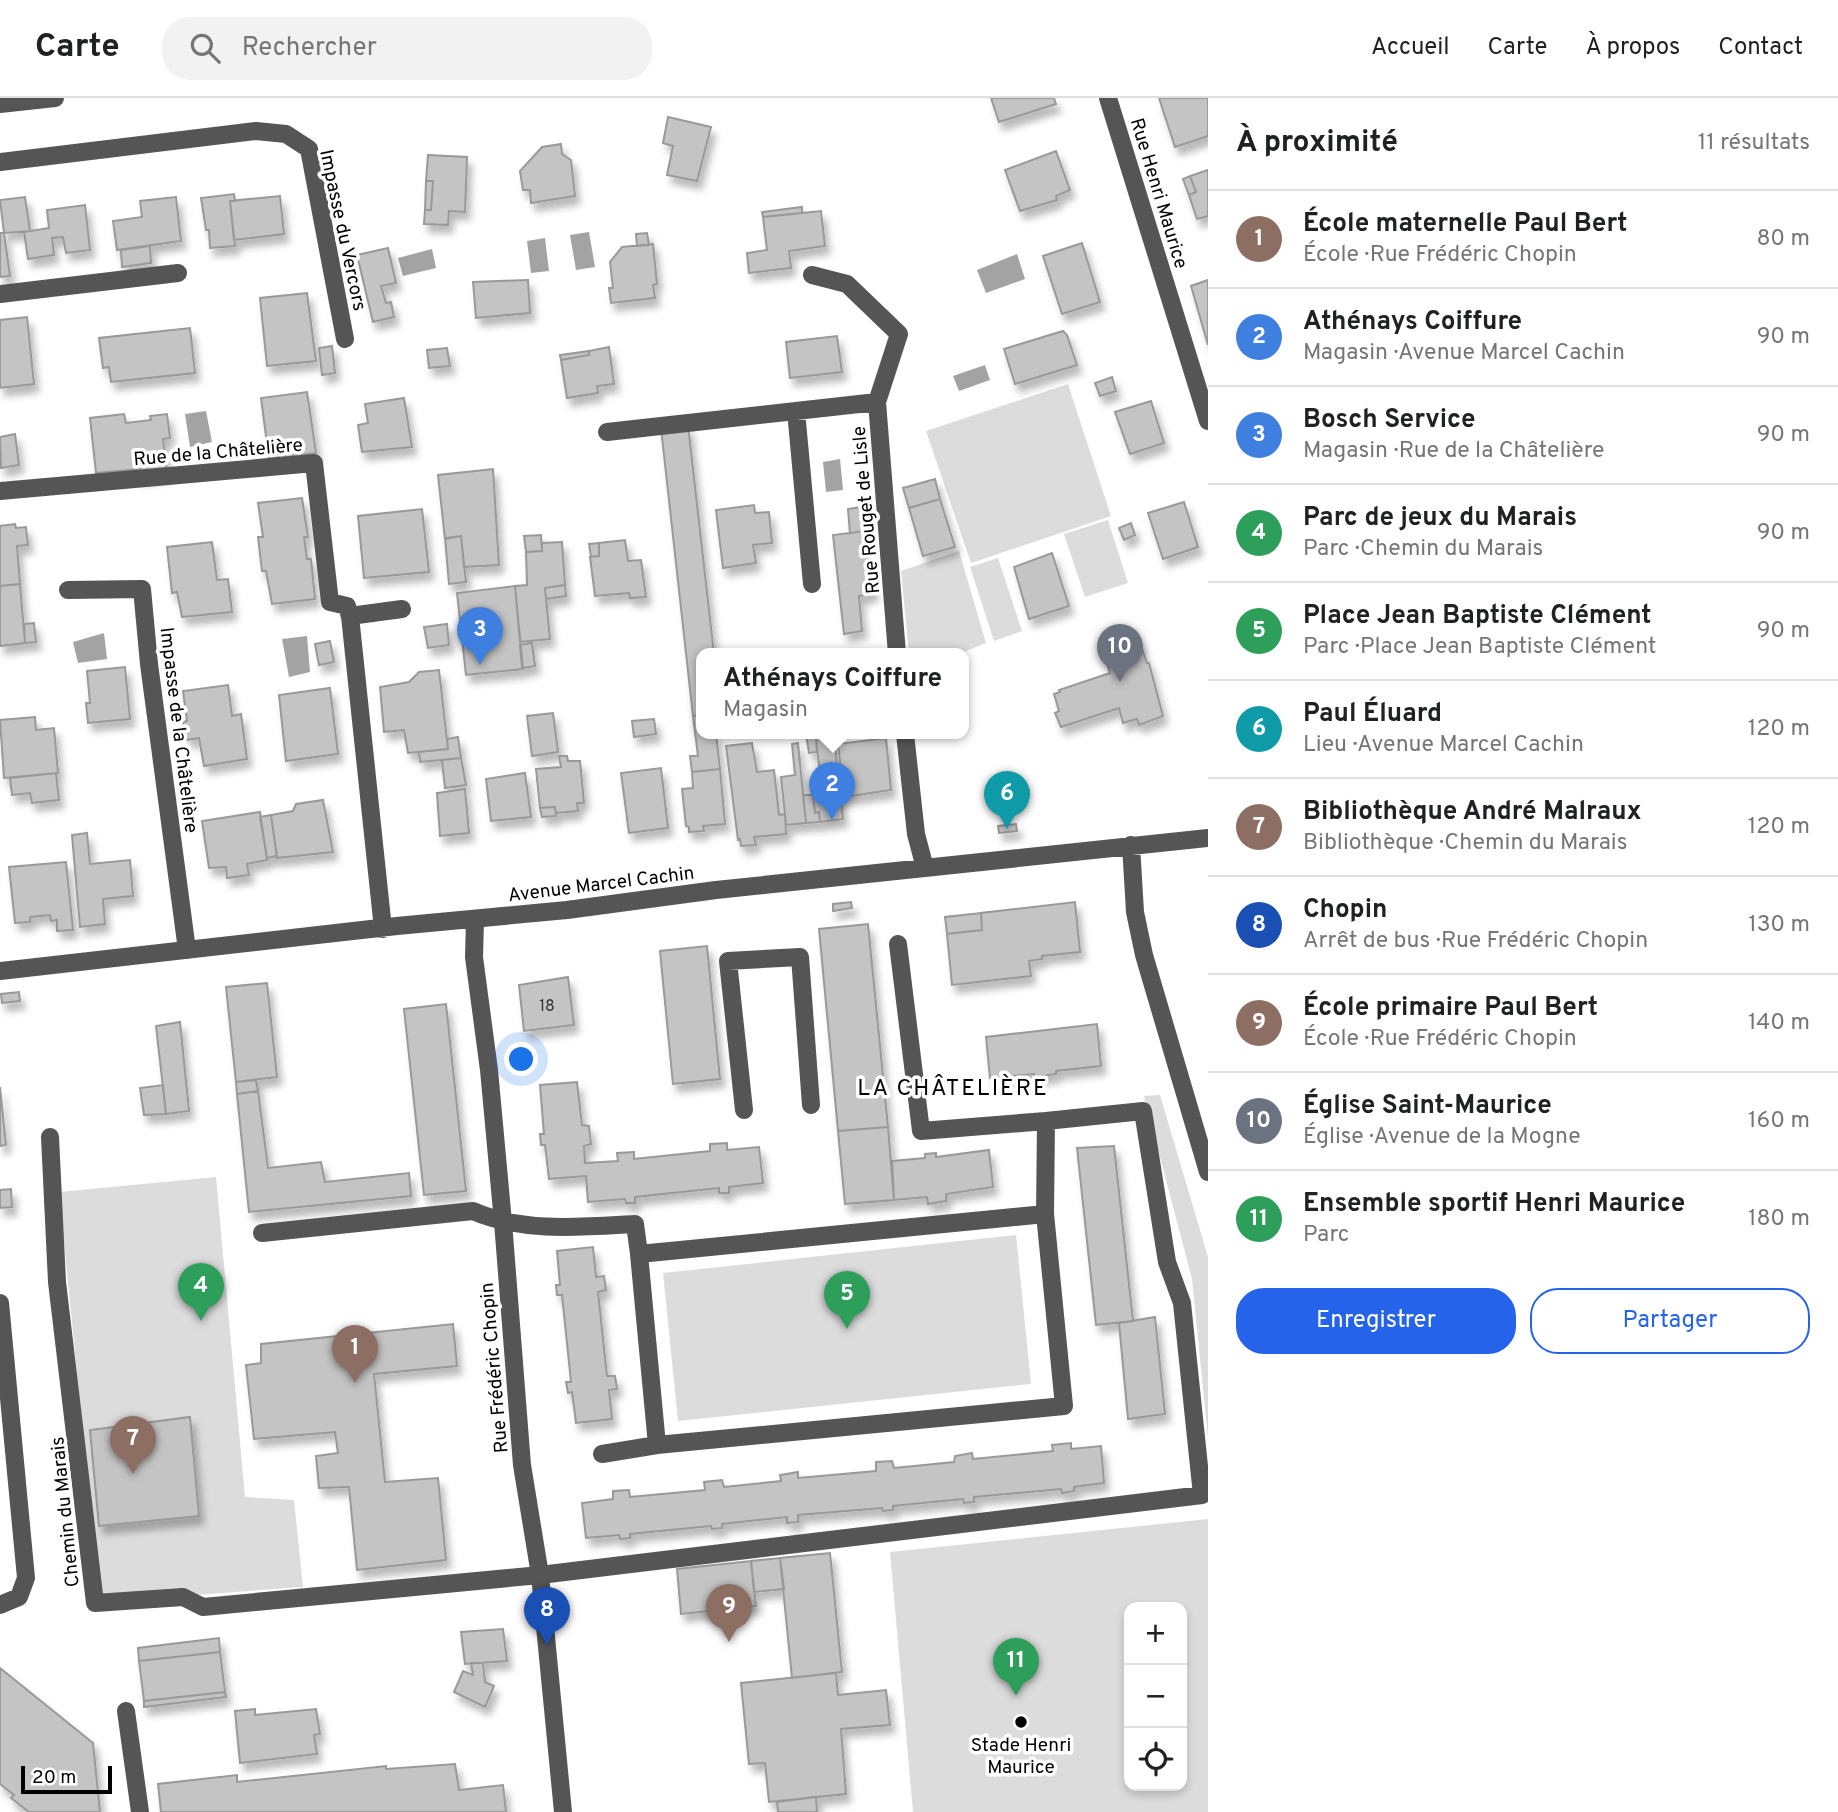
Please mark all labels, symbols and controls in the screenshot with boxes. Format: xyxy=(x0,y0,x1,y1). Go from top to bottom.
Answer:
search box xyxy=(162,17,652,80)
text: Carte xyxy=(35,27,120,69)
icon: search xyxy=(186,29,224,67)
text: Rechercher xyxy=(242,32,377,65)
text: Accueil xyxy=(1371,33,1450,63)
text: Carte xyxy=(1488,33,1547,63)
text: À propos xyxy=(1585,33,1680,63)
text: Contact xyxy=(1718,33,1803,63)
street label: Rue Henri Maurice xyxy=(1124,115,1192,272)
text: À proximité xyxy=(1236,125,1398,162)
text: 11 résultats xyxy=(1698,129,1810,158)
street label: Impasse du Vercors xyxy=(313,148,371,313)
text: École maternelle Paul Bert xyxy=(1303,208,1628,241)
text: 1 xyxy=(1254,225,1264,254)
text: 80 m xyxy=(1757,225,1810,254)
text: École · Rue Frédéric Chopin xyxy=(1303,241,1577,270)
text: Athénays Coiffure xyxy=(1303,306,1522,339)
text: 2 xyxy=(1252,323,1266,352)
text: 90 m xyxy=(1757,323,1810,352)
text: Magasin · Avenue Marcel Cachin xyxy=(1303,339,1625,368)
text: Bosch Service xyxy=(1303,404,1476,437)
text: 3 xyxy=(1252,421,1266,450)
text: 90 m xyxy=(1757,421,1810,450)
street label: Rue Rouget de Lisle xyxy=(848,425,886,595)
street label: Rue de la Châtelière xyxy=(133,434,304,472)
text: Magasin · Rue de la Châtelière xyxy=(1303,437,1604,466)
text: Parc de jeux du Marais xyxy=(1303,502,1577,535)
text: 4 xyxy=(1252,519,1266,548)
text: 90 m xyxy=(1757,519,1810,548)
text: Parc · Chemin du Marais xyxy=(1303,535,1543,564)
text: Place Jean Baptiste Clément xyxy=(1303,600,1652,633)
pin: 3 xyxy=(457,607,503,665)
text: 5 xyxy=(1252,617,1266,646)
text: 90 m xyxy=(1757,617,1810,646)
pin: 10 xyxy=(1097,624,1143,682)
street label: Impasse de la Châtelière xyxy=(153,626,203,835)
text: Parc · Place Jean Baptiste Clément xyxy=(1303,633,1656,662)
popup xyxy=(696,648,969,739)
text: Athénays Coiffure xyxy=(723,663,942,696)
text: Magasin xyxy=(723,696,808,725)
text: Paul Éluard xyxy=(1303,698,1442,731)
text: 6 xyxy=(1252,715,1266,744)
text: 120 m xyxy=(1748,715,1810,744)
text: Lieu · Avenue Marcel Cachin xyxy=(1303,731,1584,760)
pin: 2 xyxy=(809,762,855,820)
pin: 6 xyxy=(984,771,1030,829)
text: Bibliothèque André Malraux xyxy=(1303,796,1642,829)
text: 7 xyxy=(1253,813,1265,842)
text: 120 m xyxy=(1748,813,1810,842)
text: Bibliothèque · Chemin du Marais xyxy=(1303,829,1627,858)
street label: Avenue Marcel Cachin xyxy=(507,862,696,908)
text: Chopin xyxy=(1303,894,1387,927)
text: 8 xyxy=(1252,911,1266,940)
text: 130 m xyxy=(1748,911,1810,940)
text: Arrêt de bus · Rue Frédéric Chopin xyxy=(1303,927,1648,956)
text: École primaire Paul Bert xyxy=(1303,992,1598,1025)
house number: 18 xyxy=(539,997,555,1017)
text: 9 xyxy=(1252,1009,1266,1038)
text: 140 m xyxy=(1748,1009,1810,1038)
text: École · Rue Frédéric Chopin xyxy=(1303,1025,1577,1054)
your location xyxy=(504,1042,538,1076)
district label: LA CHÂTELIÈRE xyxy=(857,1074,1049,1104)
text: Église Saint-Maurice xyxy=(1303,1090,1552,1123)
text: 10 xyxy=(1247,1107,1271,1136)
text: 160 m xyxy=(1748,1107,1810,1136)
text: Église · Avenue de la Mogne xyxy=(1303,1123,1581,1152)
text: Ensemble sportif Henri Maurice xyxy=(1303,1188,1685,1221)
text: 11 xyxy=(1250,1205,1268,1234)
text: 180 m xyxy=(1748,1205,1810,1234)
text: Parc xyxy=(1303,1221,1349,1250)
pin: 4 xyxy=(178,1263,224,1321)
pin: 5 xyxy=(824,1271,870,1329)
street label: Rue Frédéric Chopin xyxy=(476,1282,514,1454)
button: Enregistrer xyxy=(1236,1288,1516,1354)
button: Partager xyxy=(1530,1288,1810,1354)
pin: 1 xyxy=(332,1325,378,1383)
pin: 7 xyxy=(110,1416,156,1474)
street label: Chemin du Marais xyxy=(46,1435,86,1588)
pin: 9 xyxy=(706,1584,752,1642)
pin: 8 xyxy=(524,1587,570,1645)
map controls xyxy=(1124,1602,1187,1791)
button: + xyxy=(1124,1602,1187,1665)
pin: 11 xyxy=(993,1638,1039,1696)
button: − xyxy=(1124,1665,1187,1728)
marker: Stade Henri Maurice xyxy=(1013,1714,1029,1730)
button: locate xyxy=(1124,1728,1187,1791)
place label: Stade Henri Maurice xyxy=(971,1734,1071,1780)
scale bar xyxy=(21,1763,112,1795)
text: 20 m xyxy=(32,1766,76,1790)

